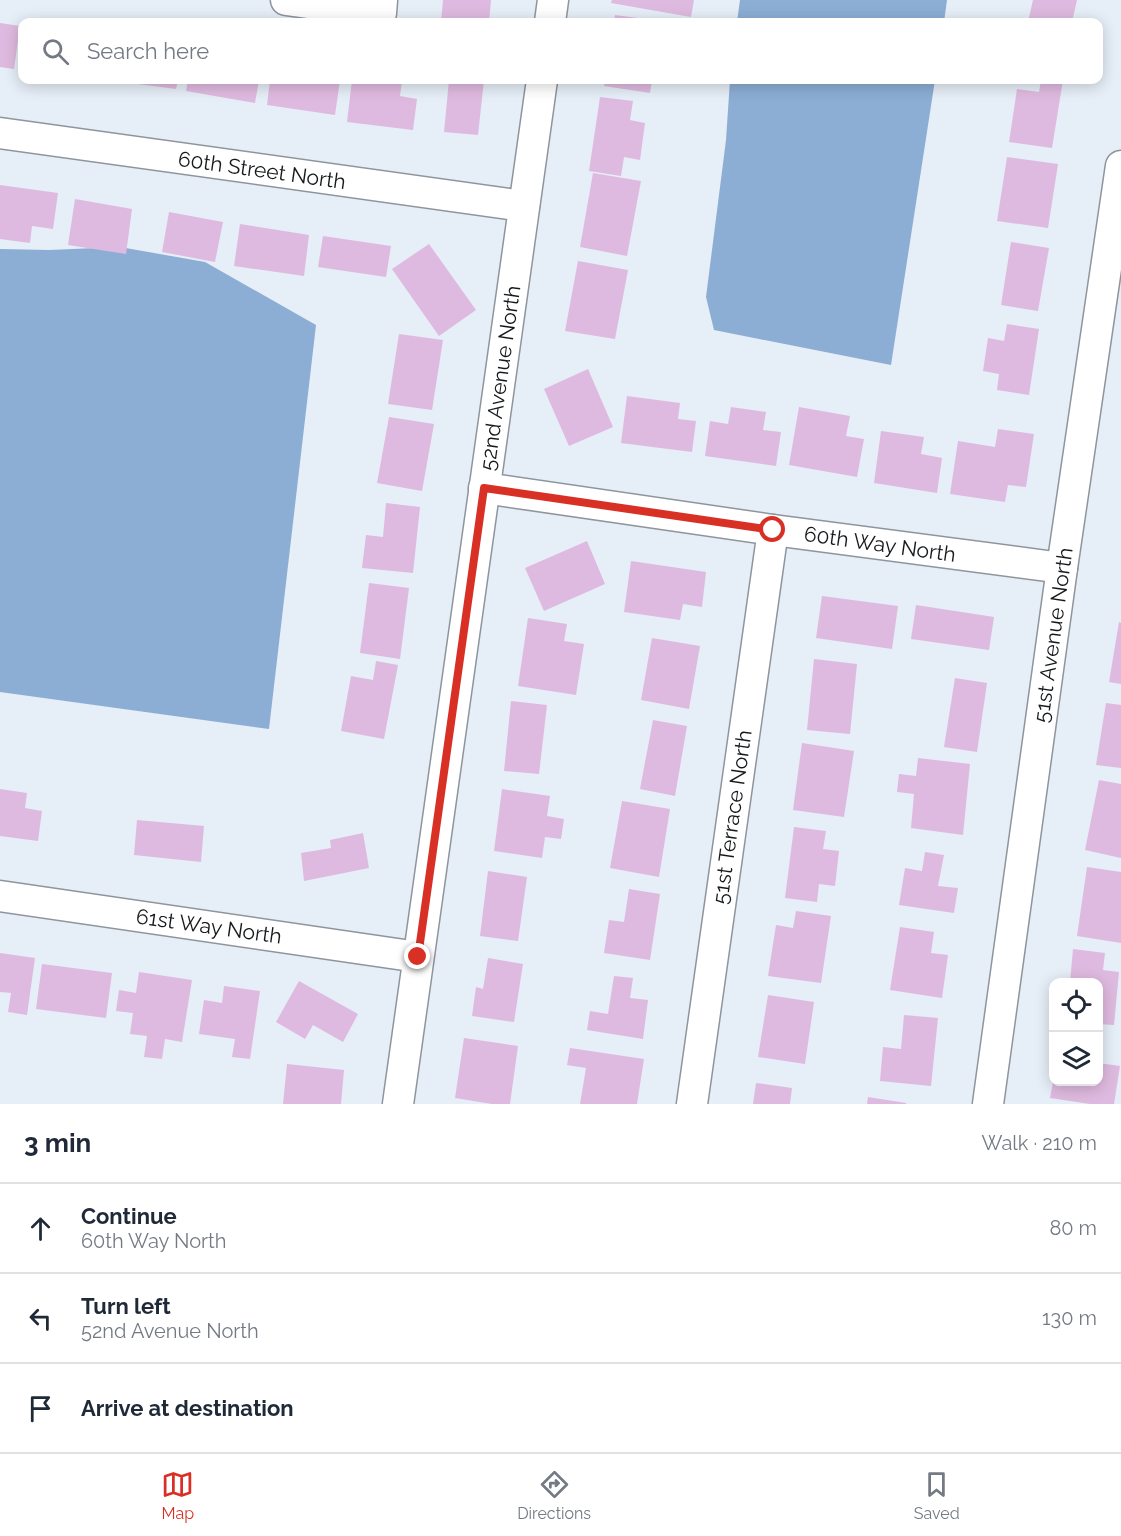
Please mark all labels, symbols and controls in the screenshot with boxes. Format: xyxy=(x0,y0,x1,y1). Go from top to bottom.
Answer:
search box xyxy=(18,18,1103,84)
icon: search xyxy=(39,35,72,68)
text: Search here xyxy=(87,38,209,64)
street label: 60th Street North xyxy=(177,146,347,194)
street label: 52nd Avenue North xyxy=(475,284,525,472)
route start xyxy=(759,516,785,542)
street label: 60th Way North xyxy=(803,521,957,567)
street label: 51st Avenue North xyxy=(1028,546,1078,724)
street label: 51st Terrace North xyxy=(707,728,757,906)
street label: 61st Way North xyxy=(135,903,283,949)
route end xyxy=(404,943,430,969)
map controls xyxy=(1049,978,1103,1086)
button: locate xyxy=(1049,978,1103,1032)
button: layers xyxy=(1049,1032,1103,1086)
text: 3 min xyxy=(24,1128,91,1158)
text: Walk · 210 m xyxy=(982,1131,1097,1155)
text: Continue xyxy=(81,1203,177,1229)
icon: ahead xyxy=(24,1212,57,1245)
text: 80 m xyxy=(1049,1216,1097,1240)
text: 60th Way North xyxy=(81,1229,226,1253)
text: Turn left xyxy=(81,1293,171,1319)
icon: left xyxy=(24,1302,57,1335)
text: 130 m xyxy=(1042,1306,1097,1330)
text: 52nd Avenue North xyxy=(81,1319,259,1343)
icon: arrive xyxy=(24,1392,57,1425)
text: Arrive at destination xyxy=(81,1395,294,1421)
tab: Map xyxy=(161,1468,194,1523)
tab: Directions xyxy=(517,1468,591,1523)
tab: Saved xyxy=(914,1468,960,1523)

